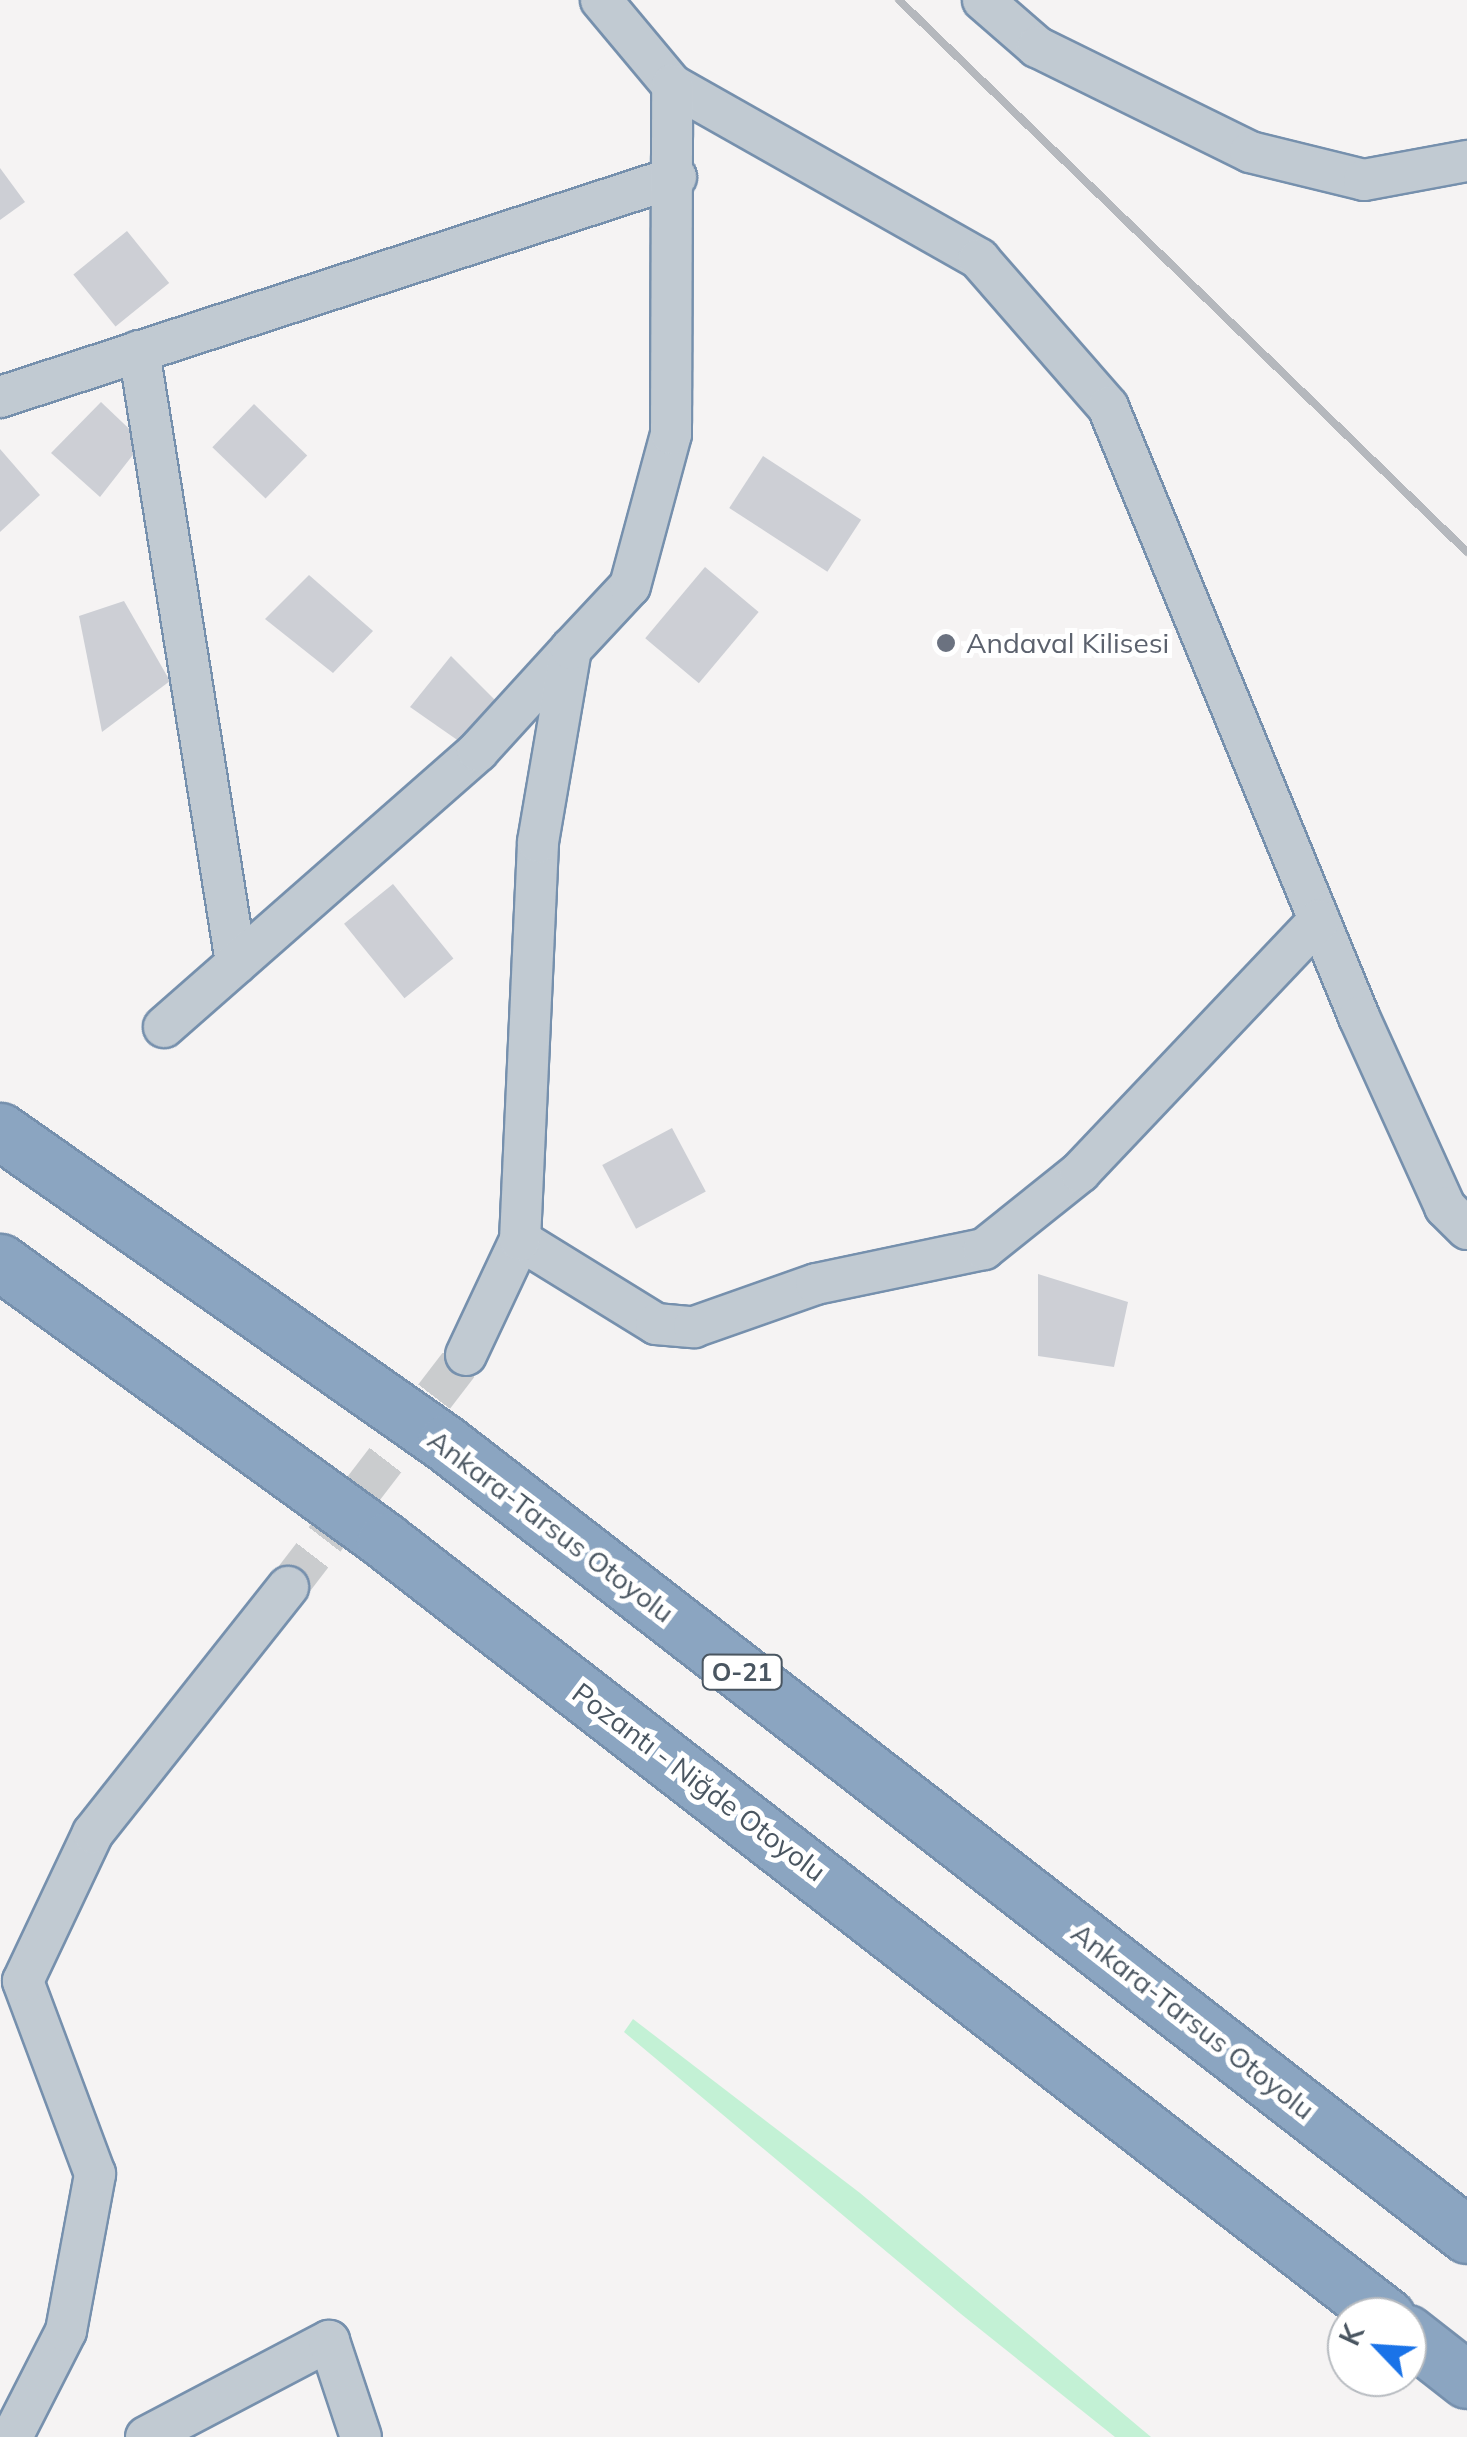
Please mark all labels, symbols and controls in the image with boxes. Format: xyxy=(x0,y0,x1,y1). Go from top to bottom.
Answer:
place label: Andaval Kilisesi xyxy=(966,626,1169,660)
marker: Andaval Kilisesi xyxy=(935,632,957,654)
street label: Ankara-Tarsus Otoyolu xyxy=(422,1423,680,1629)
road number: O-21 xyxy=(700,1652,784,1692)
street label: Pozantı - Niğde Otoyolu xyxy=(566,1676,832,1888)
street label: Ankara-Tarsus Otoyolu xyxy=(1065,1916,1321,2126)
north arrow xyxy=(1327,2297,1427,2397)
text: K xyxy=(1331,2319,1371,2351)

